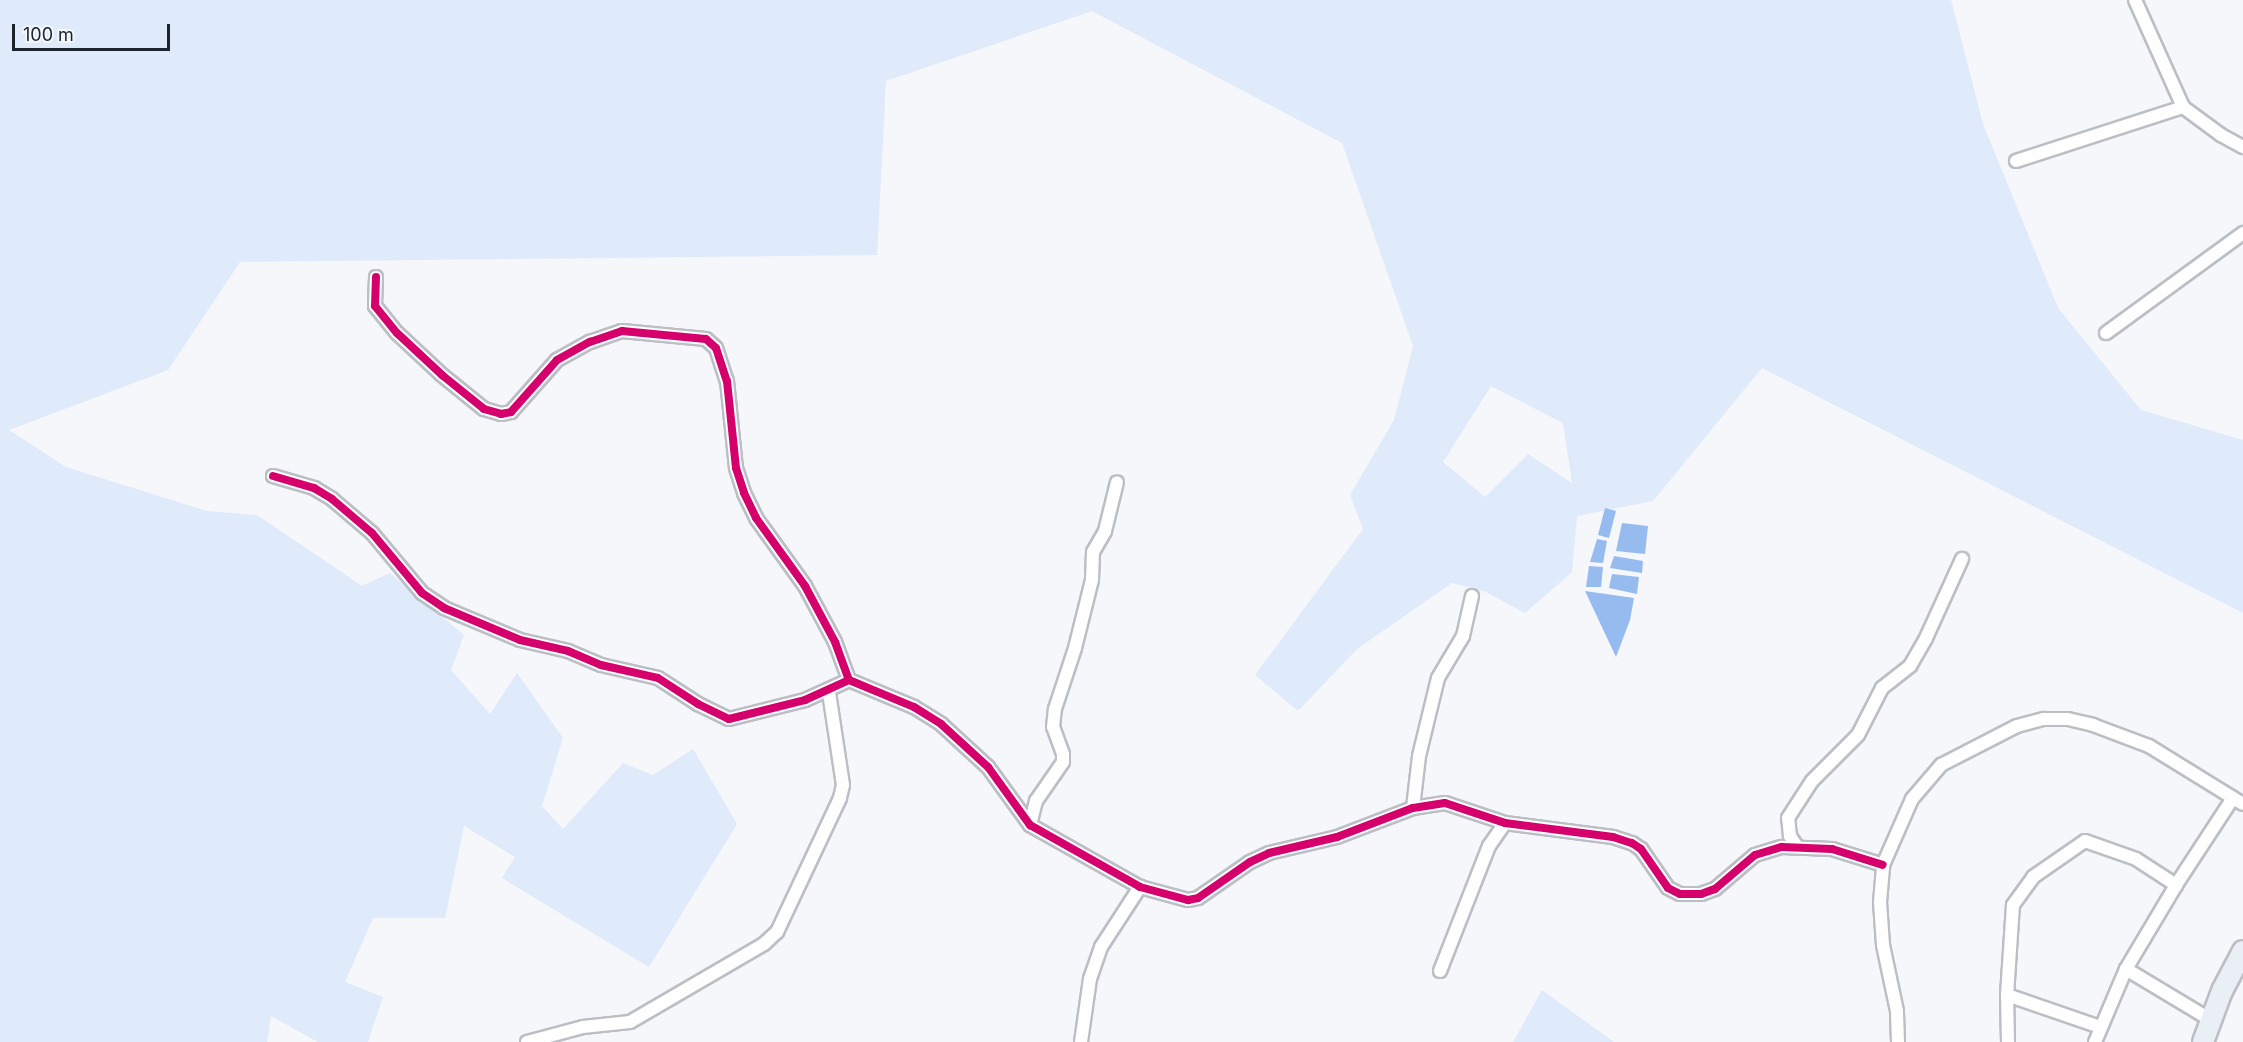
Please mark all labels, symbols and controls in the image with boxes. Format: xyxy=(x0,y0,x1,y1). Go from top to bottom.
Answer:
scale bar xyxy=(15,12,172,50)
text: 100 m xyxy=(23,24,74,45)

